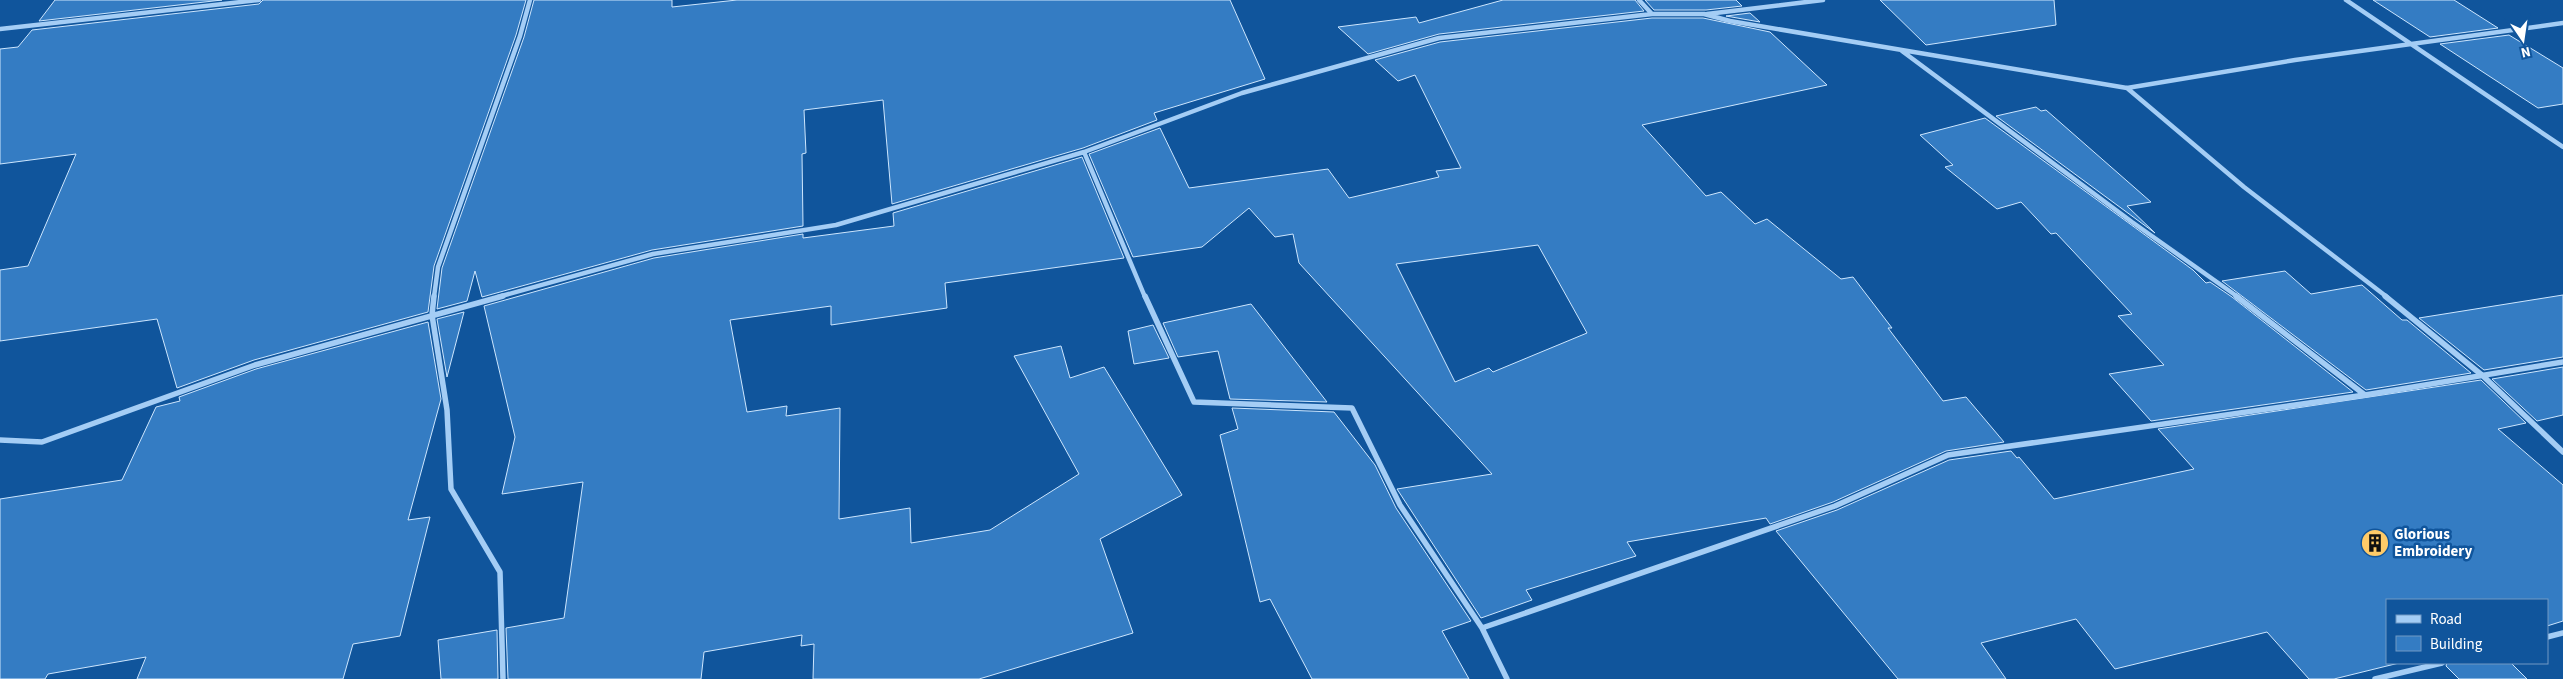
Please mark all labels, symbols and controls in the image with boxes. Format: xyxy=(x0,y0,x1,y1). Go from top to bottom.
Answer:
north arrow xyxy=(2498,15,2548,65)
text: N xyxy=(2519,41,2532,62)
place label: Glorious Embroidery xyxy=(2394,524,2472,562)
building icon: Glorious Embroidery xyxy=(2360,528,2390,558)
legend xyxy=(2386,599,2548,664)
text: Road xyxy=(2430,609,2462,630)
text: Building xyxy=(2430,634,2483,655)

